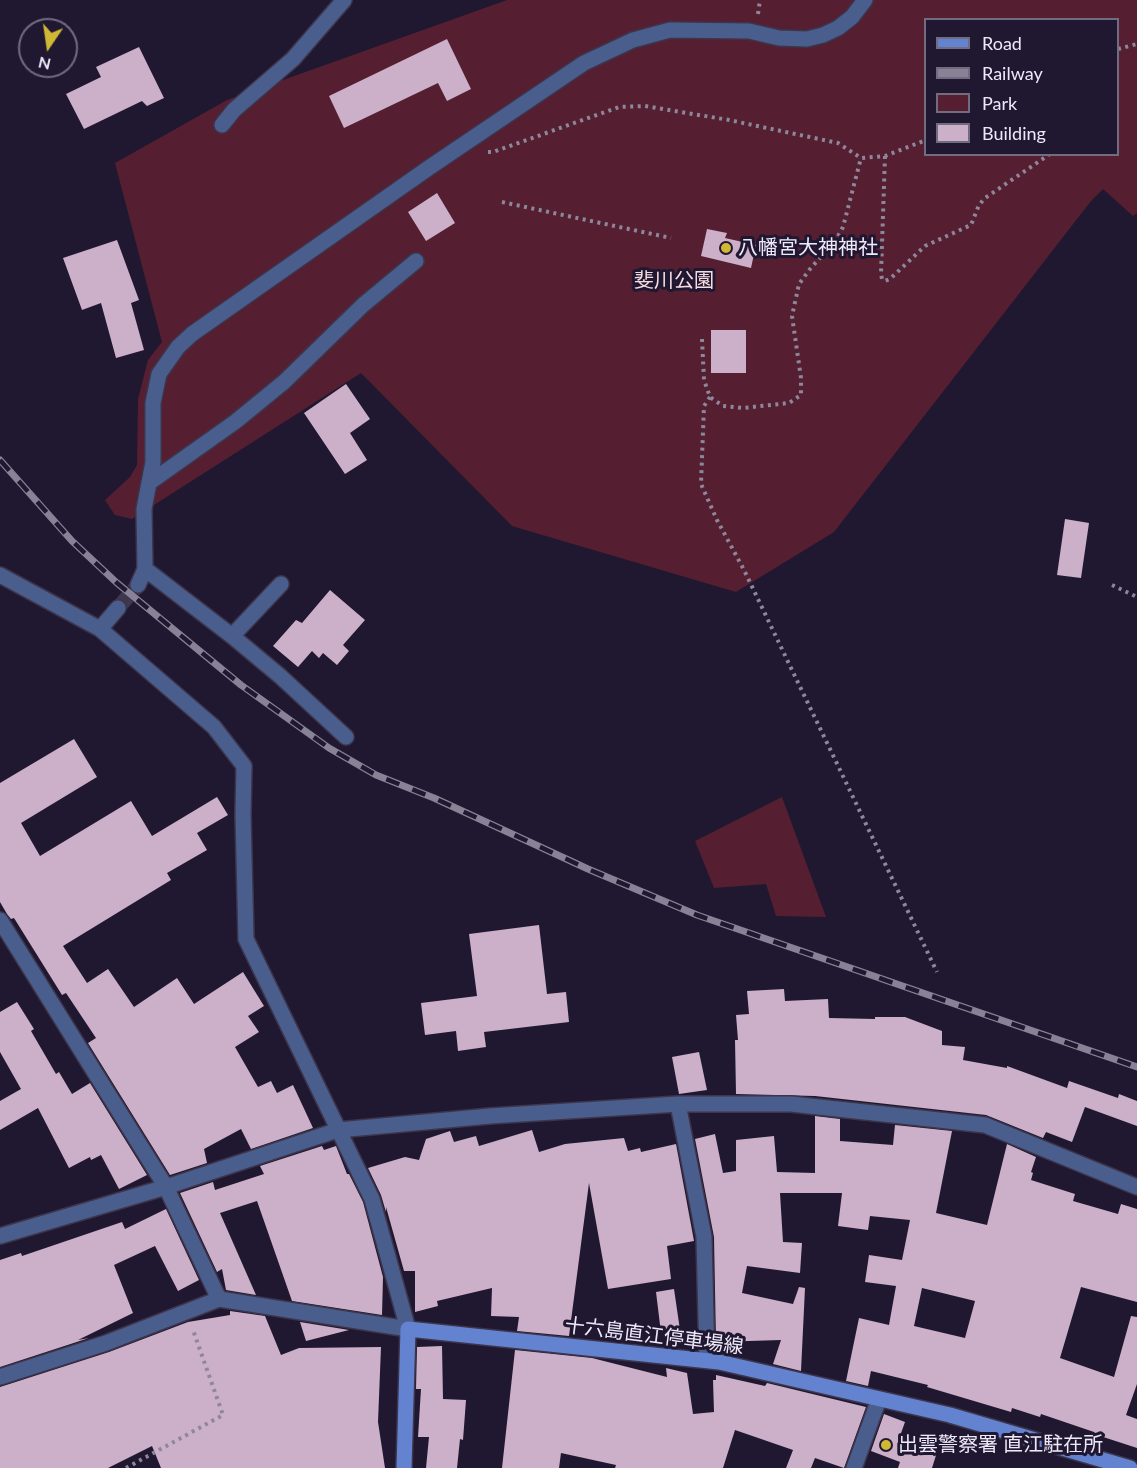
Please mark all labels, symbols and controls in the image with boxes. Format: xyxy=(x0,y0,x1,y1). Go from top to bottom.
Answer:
north arrow xyxy=(18,18,78,78)
legend xyxy=(924,18,1119,156)
text: Road xyxy=(982,32,1022,54)
text: N xyxy=(36,53,52,75)
text: Railway xyxy=(982,62,1043,84)
text: Park xyxy=(982,92,1017,114)
text: Building xyxy=(982,122,1046,144)
place label: 八幡宮大神神社 xyxy=(738,236,878,260)
marker: 八幡宮大神神社 xyxy=(719,241,733,255)
park label: 斐川公園 xyxy=(634,269,714,293)
street label: 十六島直江停車場線 xyxy=(563,1313,745,1359)
place label: 出雲警察署 直江駐在所 xyxy=(898,1433,1103,1457)
marker: 出雲警察署 直江駐在所 xyxy=(879,1438,893,1452)

